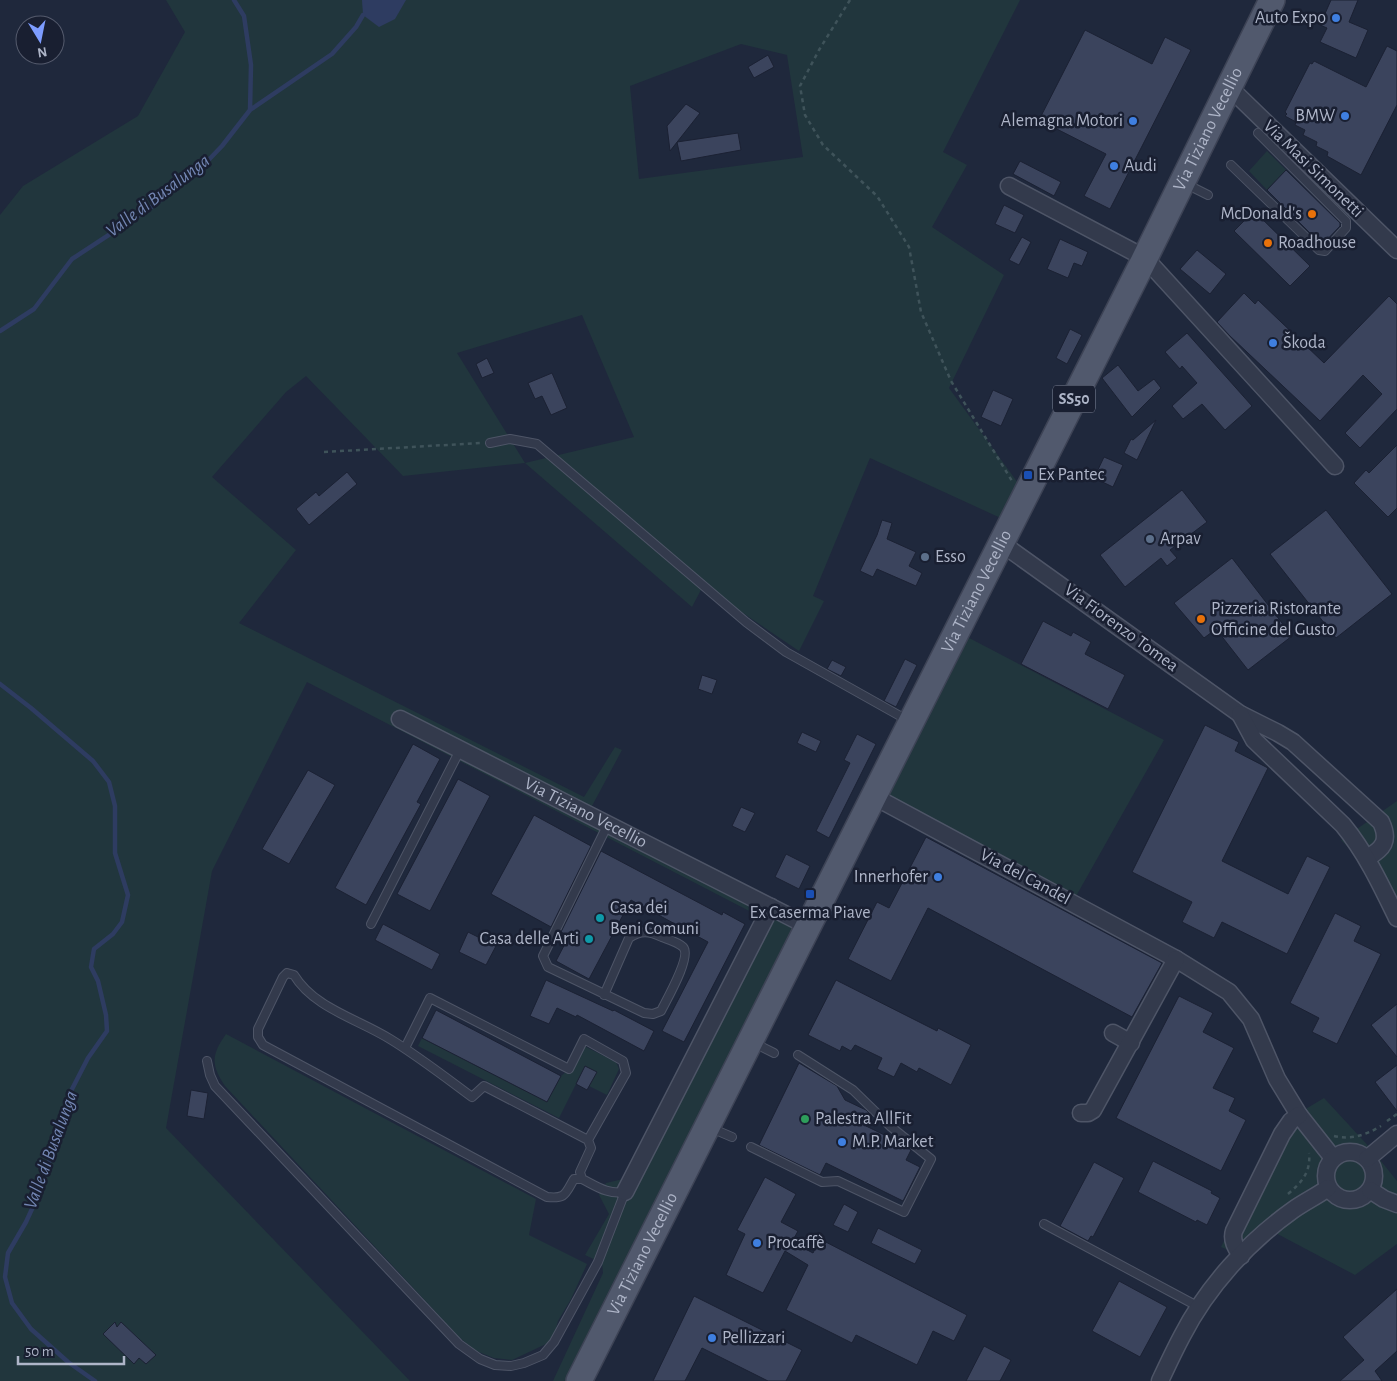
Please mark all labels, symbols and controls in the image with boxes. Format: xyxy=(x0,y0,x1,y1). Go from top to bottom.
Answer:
place label: Auto Expo xyxy=(1255,9,1326,27)
marker: Auto Expo xyxy=(1330,12,1342,24)
north arrow xyxy=(15,15,65,65)
text: N xyxy=(36,44,48,60)
street label: Via Tiziano Vecellio xyxy=(1170,65,1246,194)
place label: BMW xyxy=(1295,107,1335,125)
marker: BMW xyxy=(1339,110,1351,122)
place label: Alemagna Motori xyxy=(1001,112,1123,130)
marker: Alemagna Motori xyxy=(1127,115,1139,127)
street label: Via Masi Simonetti xyxy=(1259,117,1367,221)
water label: Valle di Busalunga xyxy=(103,151,213,241)
place label: Audi xyxy=(1124,157,1157,175)
marker: Audi xyxy=(1108,160,1120,172)
place label: McDonald's xyxy=(1220,205,1302,223)
marker: McDonald's xyxy=(1306,208,1318,220)
place label: Roadhouse xyxy=(1278,234,1356,252)
marker: Roadhouse xyxy=(1262,237,1274,249)
place label: Škoda xyxy=(1283,331,1326,352)
marker: Škoda xyxy=(1267,337,1279,349)
road number: SS50 xyxy=(1053,386,1095,412)
place label: Ex Pantec xyxy=(1038,466,1105,484)
marker: Ex Pantec xyxy=(1022,469,1034,481)
street label: Via Tiziano Vecellio xyxy=(938,527,1015,656)
place label: Arpav xyxy=(1160,530,1201,548)
marker: Arpav xyxy=(1144,533,1156,545)
place label: Esso xyxy=(935,548,966,566)
marker: Esso xyxy=(919,551,931,563)
street label: Via Fiorenzo Tomea xyxy=(1061,581,1181,675)
place label: Pizzeria Ristorante Officine del Gusto xyxy=(1211,600,1341,639)
marker: Pizzeria Ristorante Officine del Gusto xyxy=(1195,613,1207,625)
street label: Via Tiziano Vecellio xyxy=(521,775,650,852)
street label: Via del Candel xyxy=(977,846,1073,908)
place label: Innerhofer xyxy=(854,868,928,886)
marker: Innerhofer xyxy=(932,871,944,883)
marker: Ex Caserma Piave xyxy=(804,888,816,900)
place label: Casa dei Beni Comuni xyxy=(610,899,699,938)
place label: Ex Caserma Piave xyxy=(749,904,871,922)
marker: Casa dei Beni Comuni xyxy=(594,912,606,924)
place label: Casa delle Arti xyxy=(479,930,579,948)
marker: Casa delle Arti xyxy=(583,933,595,945)
water label: Valle di Busalunga xyxy=(21,1088,81,1212)
place label: Palestra AllFit xyxy=(815,1110,912,1128)
marker: Palestra AllFit xyxy=(799,1113,811,1125)
place label: M.P. Market xyxy=(852,1133,934,1151)
marker: M.P. Market xyxy=(836,1136,848,1148)
street label: Via Tiziano Vecellio xyxy=(604,1190,681,1319)
place label: Procaffè xyxy=(767,1234,825,1252)
marker: Procaffè xyxy=(751,1237,763,1249)
place label: Pellizzari xyxy=(722,1329,785,1347)
marker: Pellizzari xyxy=(706,1332,718,1344)
scale bar xyxy=(18,1334,124,1366)
text: 50 m xyxy=(25,1344,54,1359)

